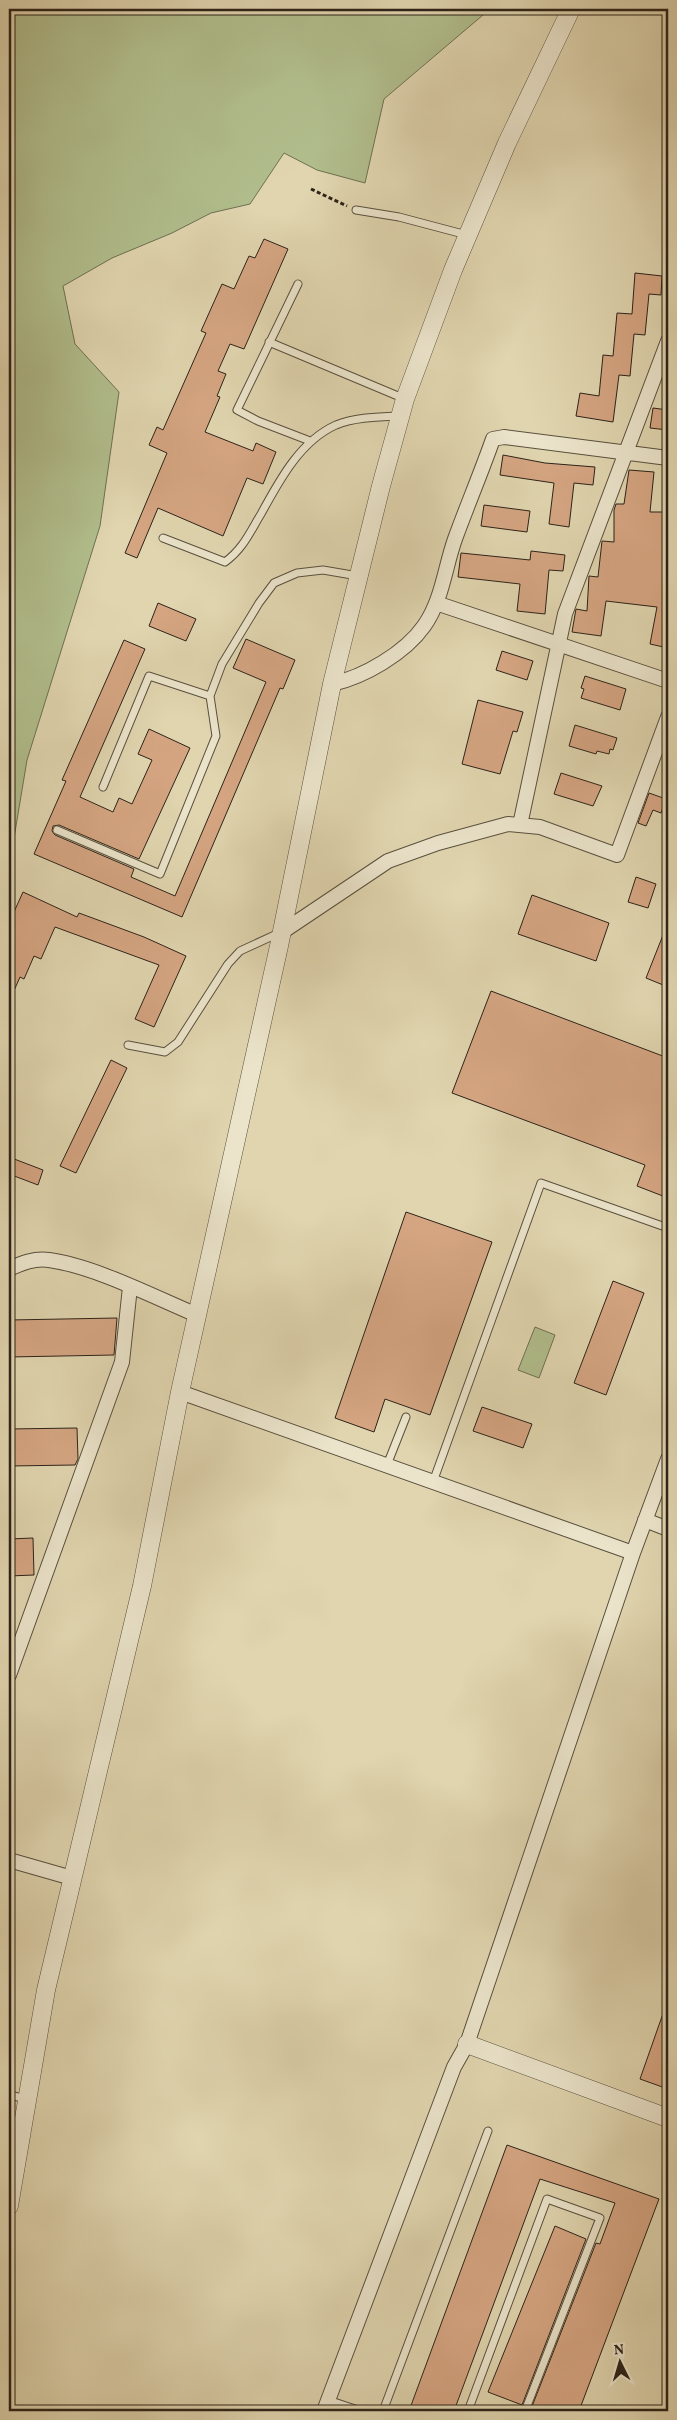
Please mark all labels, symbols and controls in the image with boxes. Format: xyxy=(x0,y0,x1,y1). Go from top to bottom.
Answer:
north arrow xyxy=(594,2338,644,2388)
text: N xyxy=(613,2341,625,2360)

